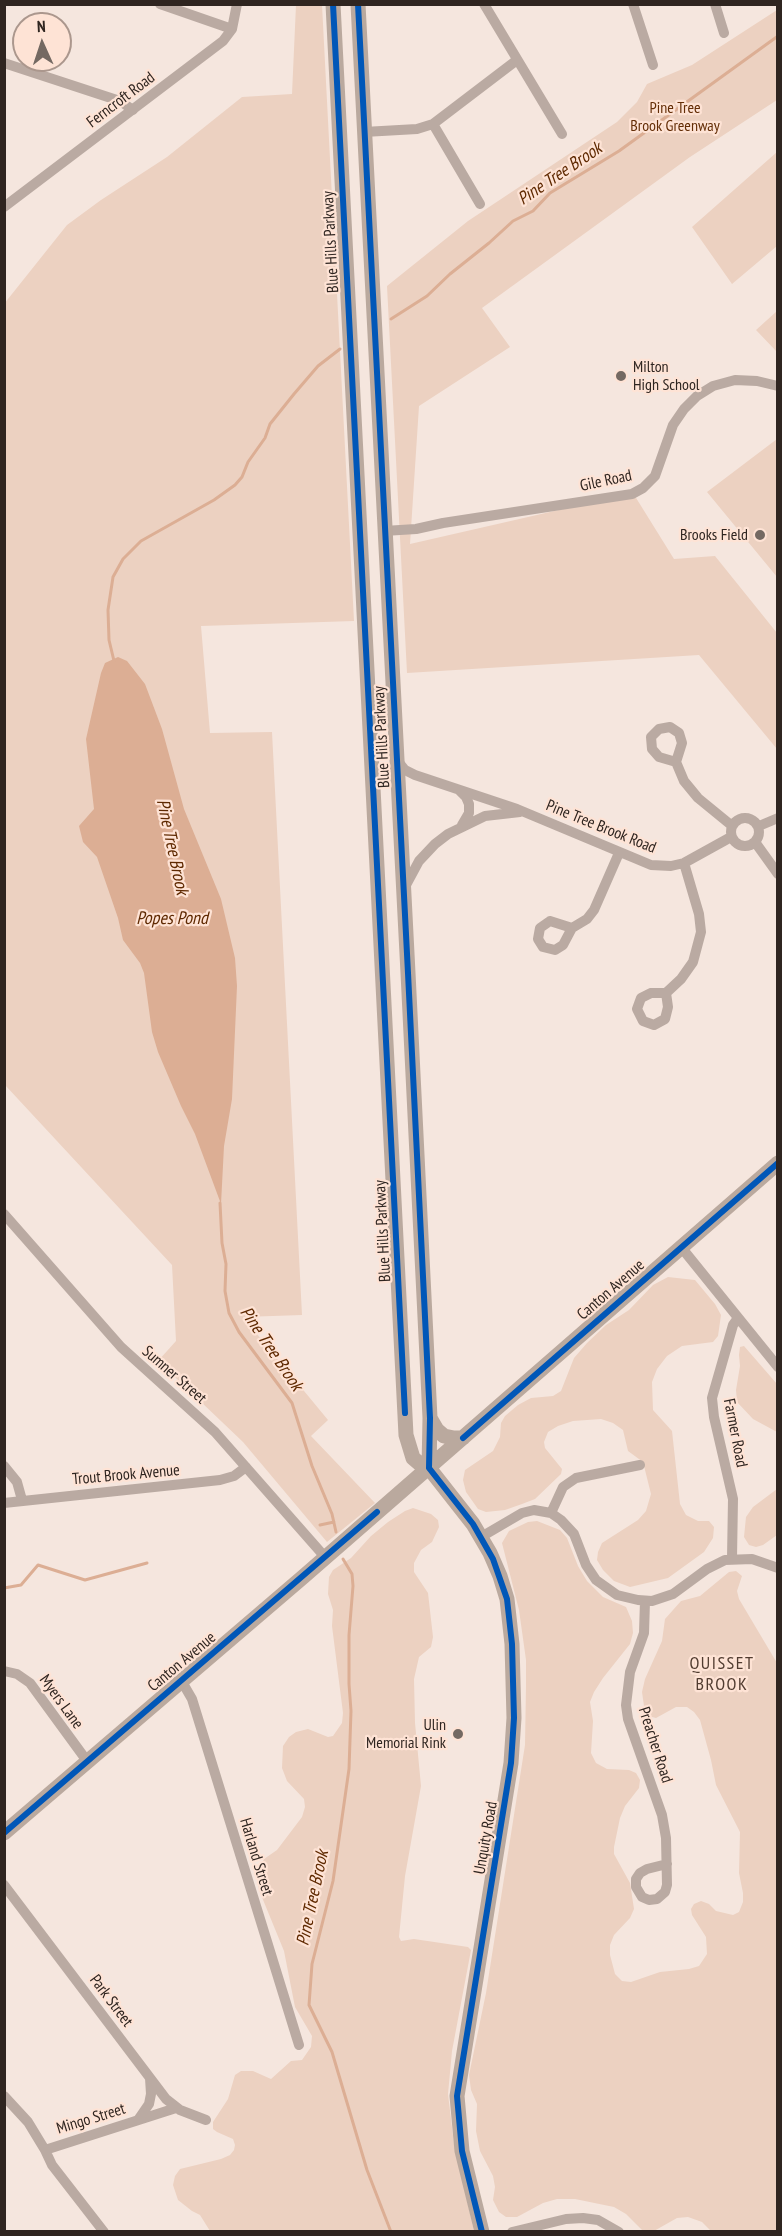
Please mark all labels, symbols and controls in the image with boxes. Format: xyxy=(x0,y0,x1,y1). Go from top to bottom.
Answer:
north arrow xyxy=(12,12,72,72)
text: N xyxy=(36,16,46,36)
street label: Ferncroft Road xyxy=(83,68,159,132)
park label: Pine Tree Brook Greenway xyxy=(630,98,720,136)
water label: Pine Tree Brook xyxy=(514,138,606,210)
street label: Blue Hills Parkway xyxy=(319,190,343,294)
place label: Milton High School xyxy=(633,357,700,395)
marker: Milton High School xyxy=(614,369,628,383)
street label: Gile Road xyxy=(578,466,634,496)
place label: Brooks Field xyxy=(680,525,748,545)
marker: Brooks Field xyxy=(753,528,767,542)
street label: Blue Hills Parkway xyxy=(370,685,394,789)
street label: Pine Tree Brook Road xyxy=(543,796,659,858)
water label: Pine Tree Brook xyxy=(151,797,193,897)
water label: Popes Pond xyxy=(136,908,208,930)
street label: Blue Hills Parkway xyxy=(371,1179,395,1283)
street label: Canton Avenue xyxy=(574,1256,648,1324)
water label: Pine Tree Brook xyxy=(235,1303,307,1395)
street label: Sumner Street xyxy=(138,1342,210,1408)
street label: Farmer Road xyxy=(719,1397,751,1469)
street label: Trout Brook Avenue xyxy=(72,1461,180,1489)
street label: Canton Avenue xyxy=(144,1628,220,1696)
district label: QUISSET BROOK xyxy=(689,1653,755,1696)
street label: Myers Lane xyxy=(35,1671,87,1733)
street label: Preacher Road xyxy=(634,1705,676,1785)
place label: Ulin Memorial Rink xyxy=(366,1715,446,1753)
marker: Ulin Memorial Rink xyxy=(451,1727,465,1741)
street label: Unquity Road xyxy=(470,1800,502,1876)
street label: Harland Street xyxy=(235,1816,277,1898)
water label: Pine Tree Brook xyxy=(292,1848,334,1948)
street label: Park Street xyxy=(85,1971,137,2031)
street label: Mingo Street xyxy=(54,2099,128,2139)

